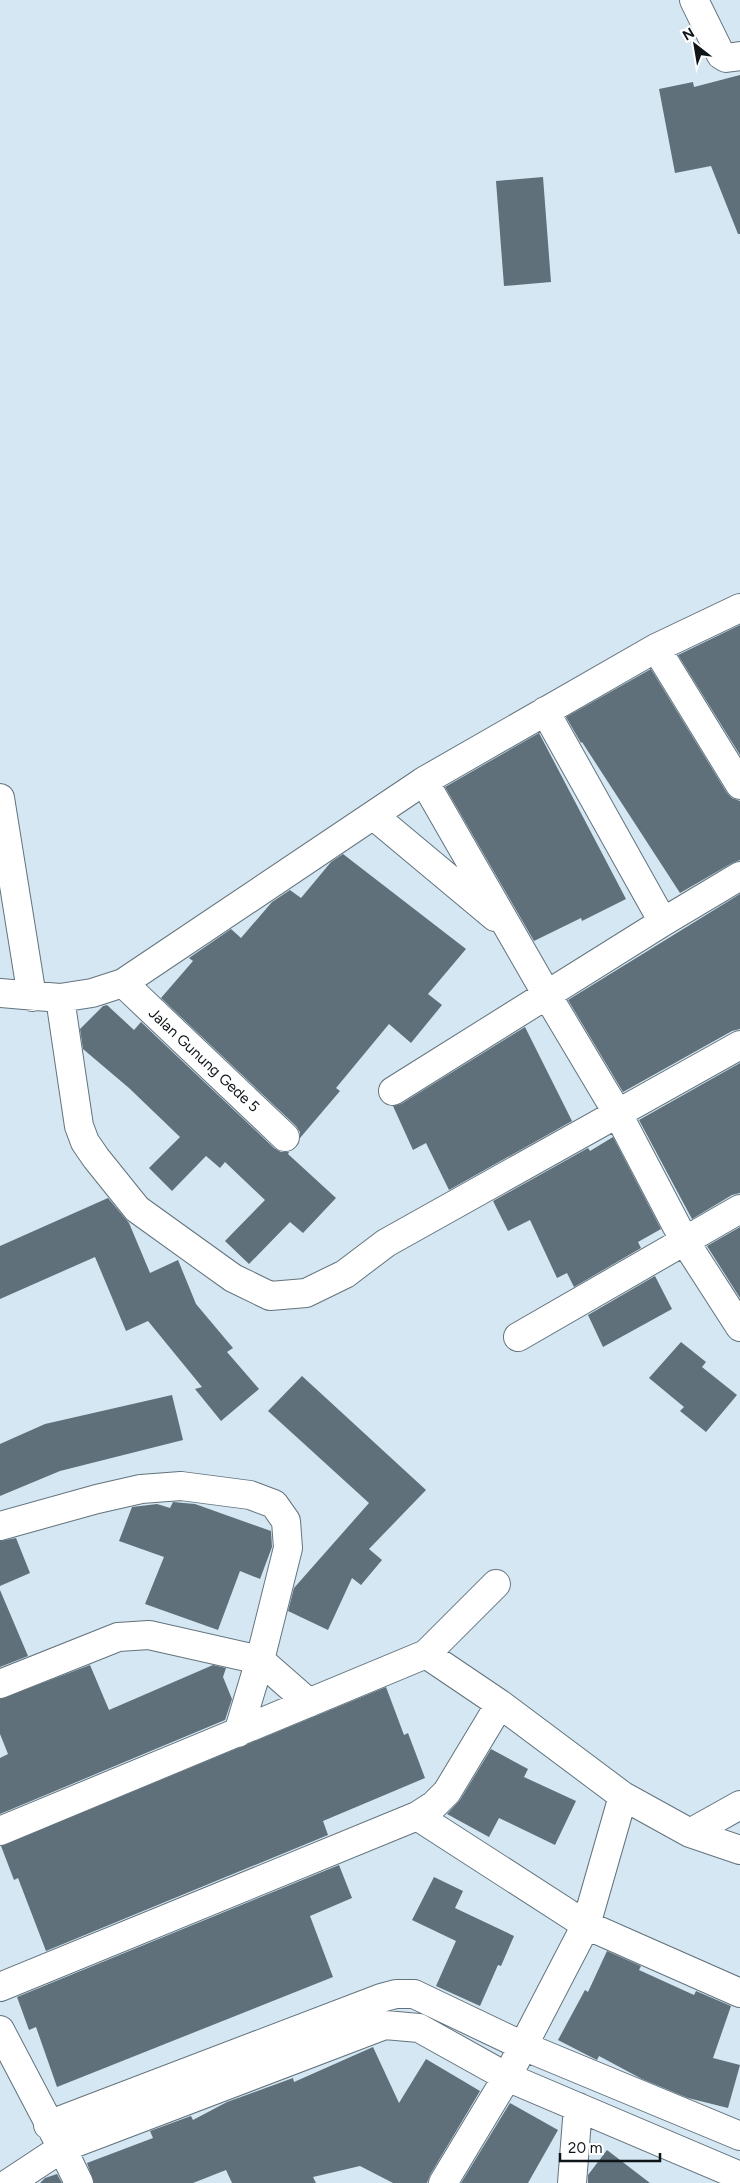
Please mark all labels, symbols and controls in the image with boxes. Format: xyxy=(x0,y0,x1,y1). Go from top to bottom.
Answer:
north arrow xyxy=(670,20,720,70)
text: N xyxy=(680,24,698,44)
street label: Jalan Gunung Gede 5 xyxy=(145,1004,263,1116)
scale bar xyxy=(560,2130,660,2162)
text: 20 m xyxy=(568,2139,602,2157)

